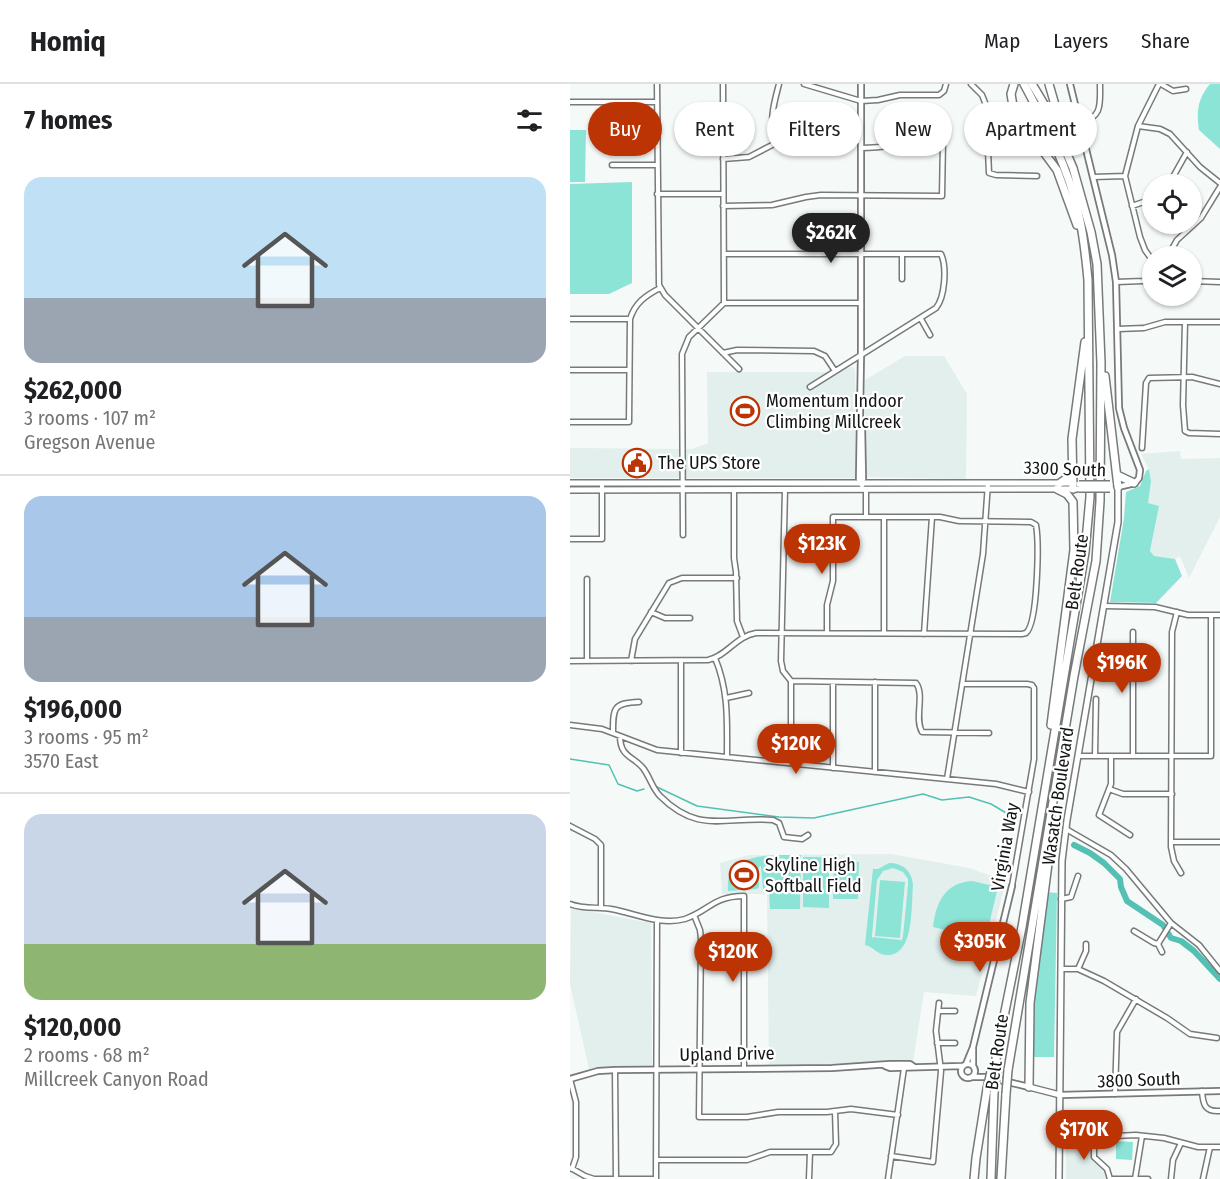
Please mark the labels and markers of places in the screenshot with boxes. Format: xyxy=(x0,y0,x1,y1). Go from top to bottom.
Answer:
pin: $262K xyxy=(789,213,873,264)
place label: Momentum Indoor Climbing Millcreek xyxy=(766,390,904,433)
sports icon: Momentum Indoor Climbing Millcreek xyxy=(729,395,761,427)
public building icon: The UPS Store xyxy=(621,447,653,479)
place label: The UPS Store xyxy=(658,452,761,474)
pin: $123K xyxy=(780,524,864,575)
pin: $196K xyxy=(1080,643,1164,694)
pin: $120K xyxy=(754,724,838,775)
place label: Skyline High Softball Field xyxy=(765,854,862,897)
sports icon: Skyline High Softball Field xyxy=(728,859,760,891)
pin: $305K xyxy=(938,922,1022,973)
pin: $120K xyxy=(691,932,775,983)
pin: $170K xyxy=(1042,1110,1126,1161)

